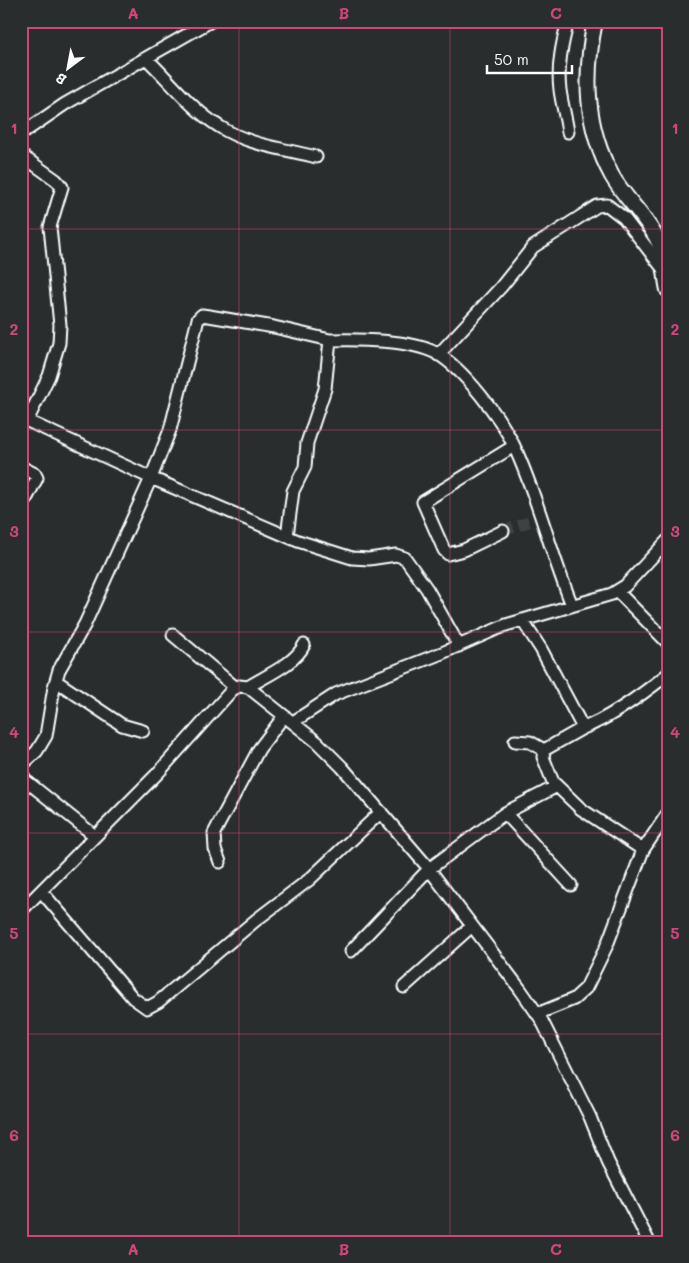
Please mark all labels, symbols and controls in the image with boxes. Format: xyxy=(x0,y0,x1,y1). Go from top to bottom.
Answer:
text: A xyxy=(127,2,139,23)
text: B xyxy=(339,2,349,23)
text: C xyxy=(550,2,562,23)
north arrow xyxy=(42,42,92,92)
scale bar xyxy=(487,42,572,74)
text: 50 m xyxy=(494,49,529,69)
text: B xyxy=(52,69,70,90)
text: 1 xyxy=(10,117,18,138)
text: 1 xyxy=(671,117,679,138)
text: 2 xyxy=(10,318,19,339)
text: 2 xyxy=(671,318,680,339)
text: 3 xyxy=(9,520,19,541)
text: 3 xyxy=(670,520,680,541)
text: 4 xyxy=(9,721,19,742)
text: 4 xyxy=(670,721,680,742)
text: 5 xyxy=(9,922,19,943)
text: 5 xyxy=(670,922,680,943)
text: 6 xyxy=(9,1124,19,1145)
text: 6 xyxy=(670,1124,680,1145)
text: A xyxy=(127,1238,139,1259)
text: B xyxy=(339,1238,349,1259)
text: C xyxy=(550,1238,562,1259)

